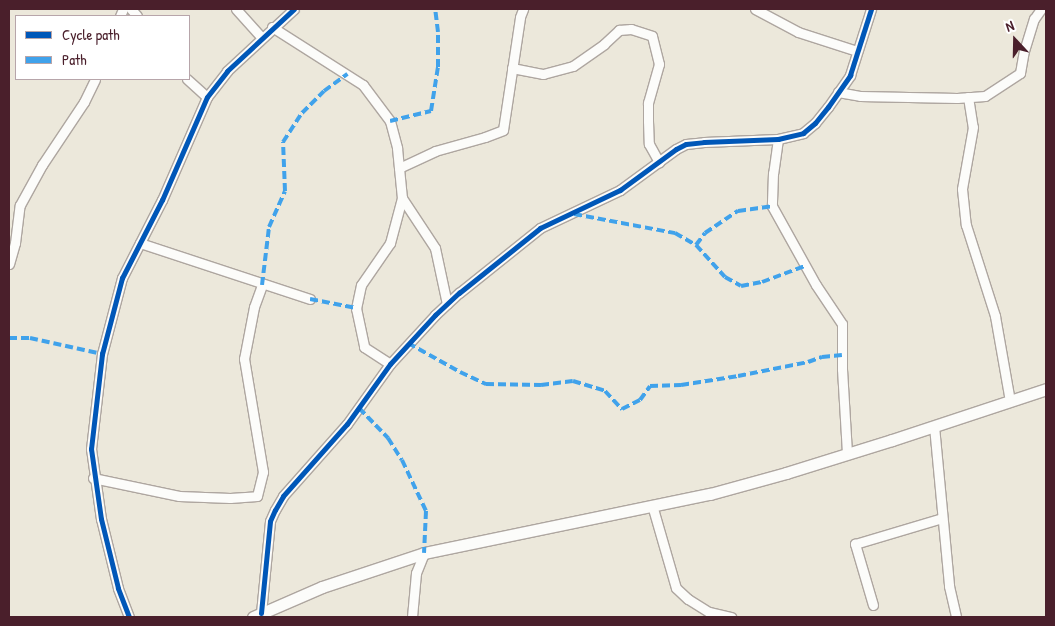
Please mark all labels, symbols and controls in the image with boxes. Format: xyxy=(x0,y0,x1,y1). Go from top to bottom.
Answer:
legend xyxy=(15,15,190,80)
north arrow xyxy=(990,15,1040,65)
text: N xyxy=(1003,15,1016,36)
text: Cycle path xyxy=(62,24,120,45)
text: Path xyxy=(62,49,87,70)

